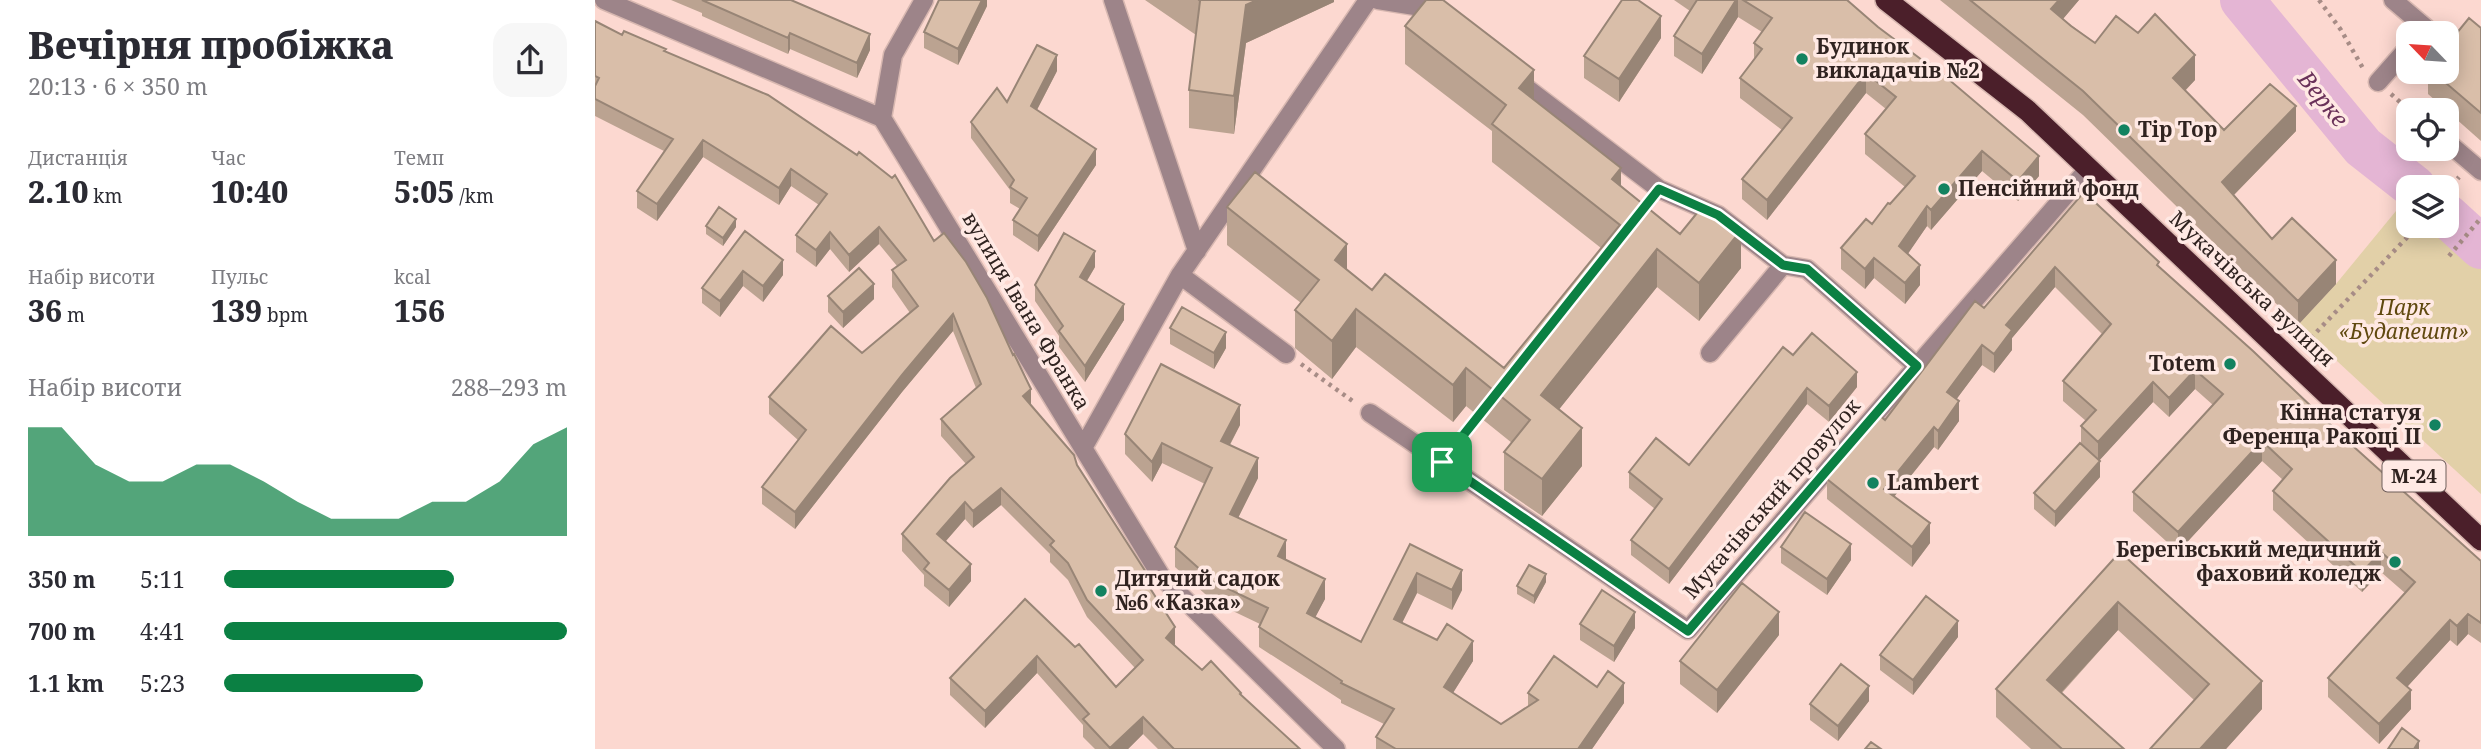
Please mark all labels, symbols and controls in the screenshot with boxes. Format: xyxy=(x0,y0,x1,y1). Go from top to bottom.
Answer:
text: Вечірня пробіжка xyxy=(28,18,394,70)
north arrow xyxy=(2396,21,2459,84)
map controls xyxy=(2396,21,2459,238)
button: share xyxy=(493,23,567,97)
place label: Будинок викладачів №2 xyxy=(1816,32,1980,84)
marker: Будинок викладачів №2 xyxy=(1794,51,1810,67)
water label: Верке xyxy=(2291,63,2356,133)
text: 20:13 · 6 × 350 m xyxy=(28,70,208,102)
button: locate xyxy=(2396,98,2459,161)
place label: Tip Top xyxy=(2138,115,2217,143)
marker: Tip Top xyxy=(2116,122,2132,138)
text: Дистанція xyxy=(28,145,128,171)
text: Час xyxy=(211,145,246,171)
text: Темп xyxy=(394,145,444,171)
text: 2.10 xyxy=(28,171,88,212)
text: 10:40 xyxy=(211,171,288,212)
text: 5:05 xyxy=(394,171,454,212)
place label: Пенсійний фонд xyxy=(1958,174,2139,202)
button: layers xyxy=(2396,175,2459,238)
marker: Пенсійний фонд xyxy=(1936,181,1952,197)
text: km xyxy=(88,183,122,209)
text: /km xyxy=(454,183,494,209)
street label: Мукачівська вулиця xyxy=(2164,204,2341,372)
street label: вулиця Івана Франка xyxy=(956,206,1097,415)
text: Набір висоти xyxy=(28,264,155,290)
text: Пульс xyxy=(211,264,268,290)
text: kcal xyxy=(394,264,431,290)
text: 36 xyxy=(28,290,62,331)
text: 139 xyxy=(211,290,262,331)
text: 156 xyxy=(394,290,445,331)
park label: Парк «Будапешт» xyxy=(2339,293,2469,345)
text: m xyxy=(62,302,85,328)
text: bpm xyxy=(262,302,308,328)
place label: Totem xyxy=(2149,349,2216,377)
marker: Totem xyxy=(2222,356,2238,372)
text: Набір висоти xyxy=(28,371,182,403)
text: 288–293 m xyxy=(451,371,567,403)
street label: Мукачівський провулок xyxy=(1676,392,1866,604)
place label: Кінна статуя Ференца Ракоці II xyxy=(2222,398,2421,450)
marker: Кінна статуя Ференца Ракоці II xyxy=(2427,417,2443,433)
pin xyxy=(1412,432,1472,492)
icon: arrive xyxy=(1423,443,1461,481)
road number: М-24 xyxy=(2382,461,2445,491)
place label: Lambert xyxy=(1887,468,1980,496)
marker: Lambert xyxy=(1865,475,1881,491)
place label: Берегівський медичний фаховий коледж xyxy=(2116,535,2381,587)
marker: Берегівський медичний фаховий коледж xyxy=(2387,554,2403,570)
text: 350 m xyxy=(28,563,96,595)
text: 5:11 xyxy=(140,563,185,595)
place label: Дитячий садок №6 «Казка» xyxy=(1115,564,1281,616)
marker: Дитячий садок №6 «Казка» xyxy=(1093,583,1109,599)
text: 700 m xyxy=(28,615,96,647)
text: 4:41 xyxy=(140,615,185,647)
text: 1.1 km xyxy=(28,667,104,699)
text: 5:23 xyxy=(140,667,185,699)

